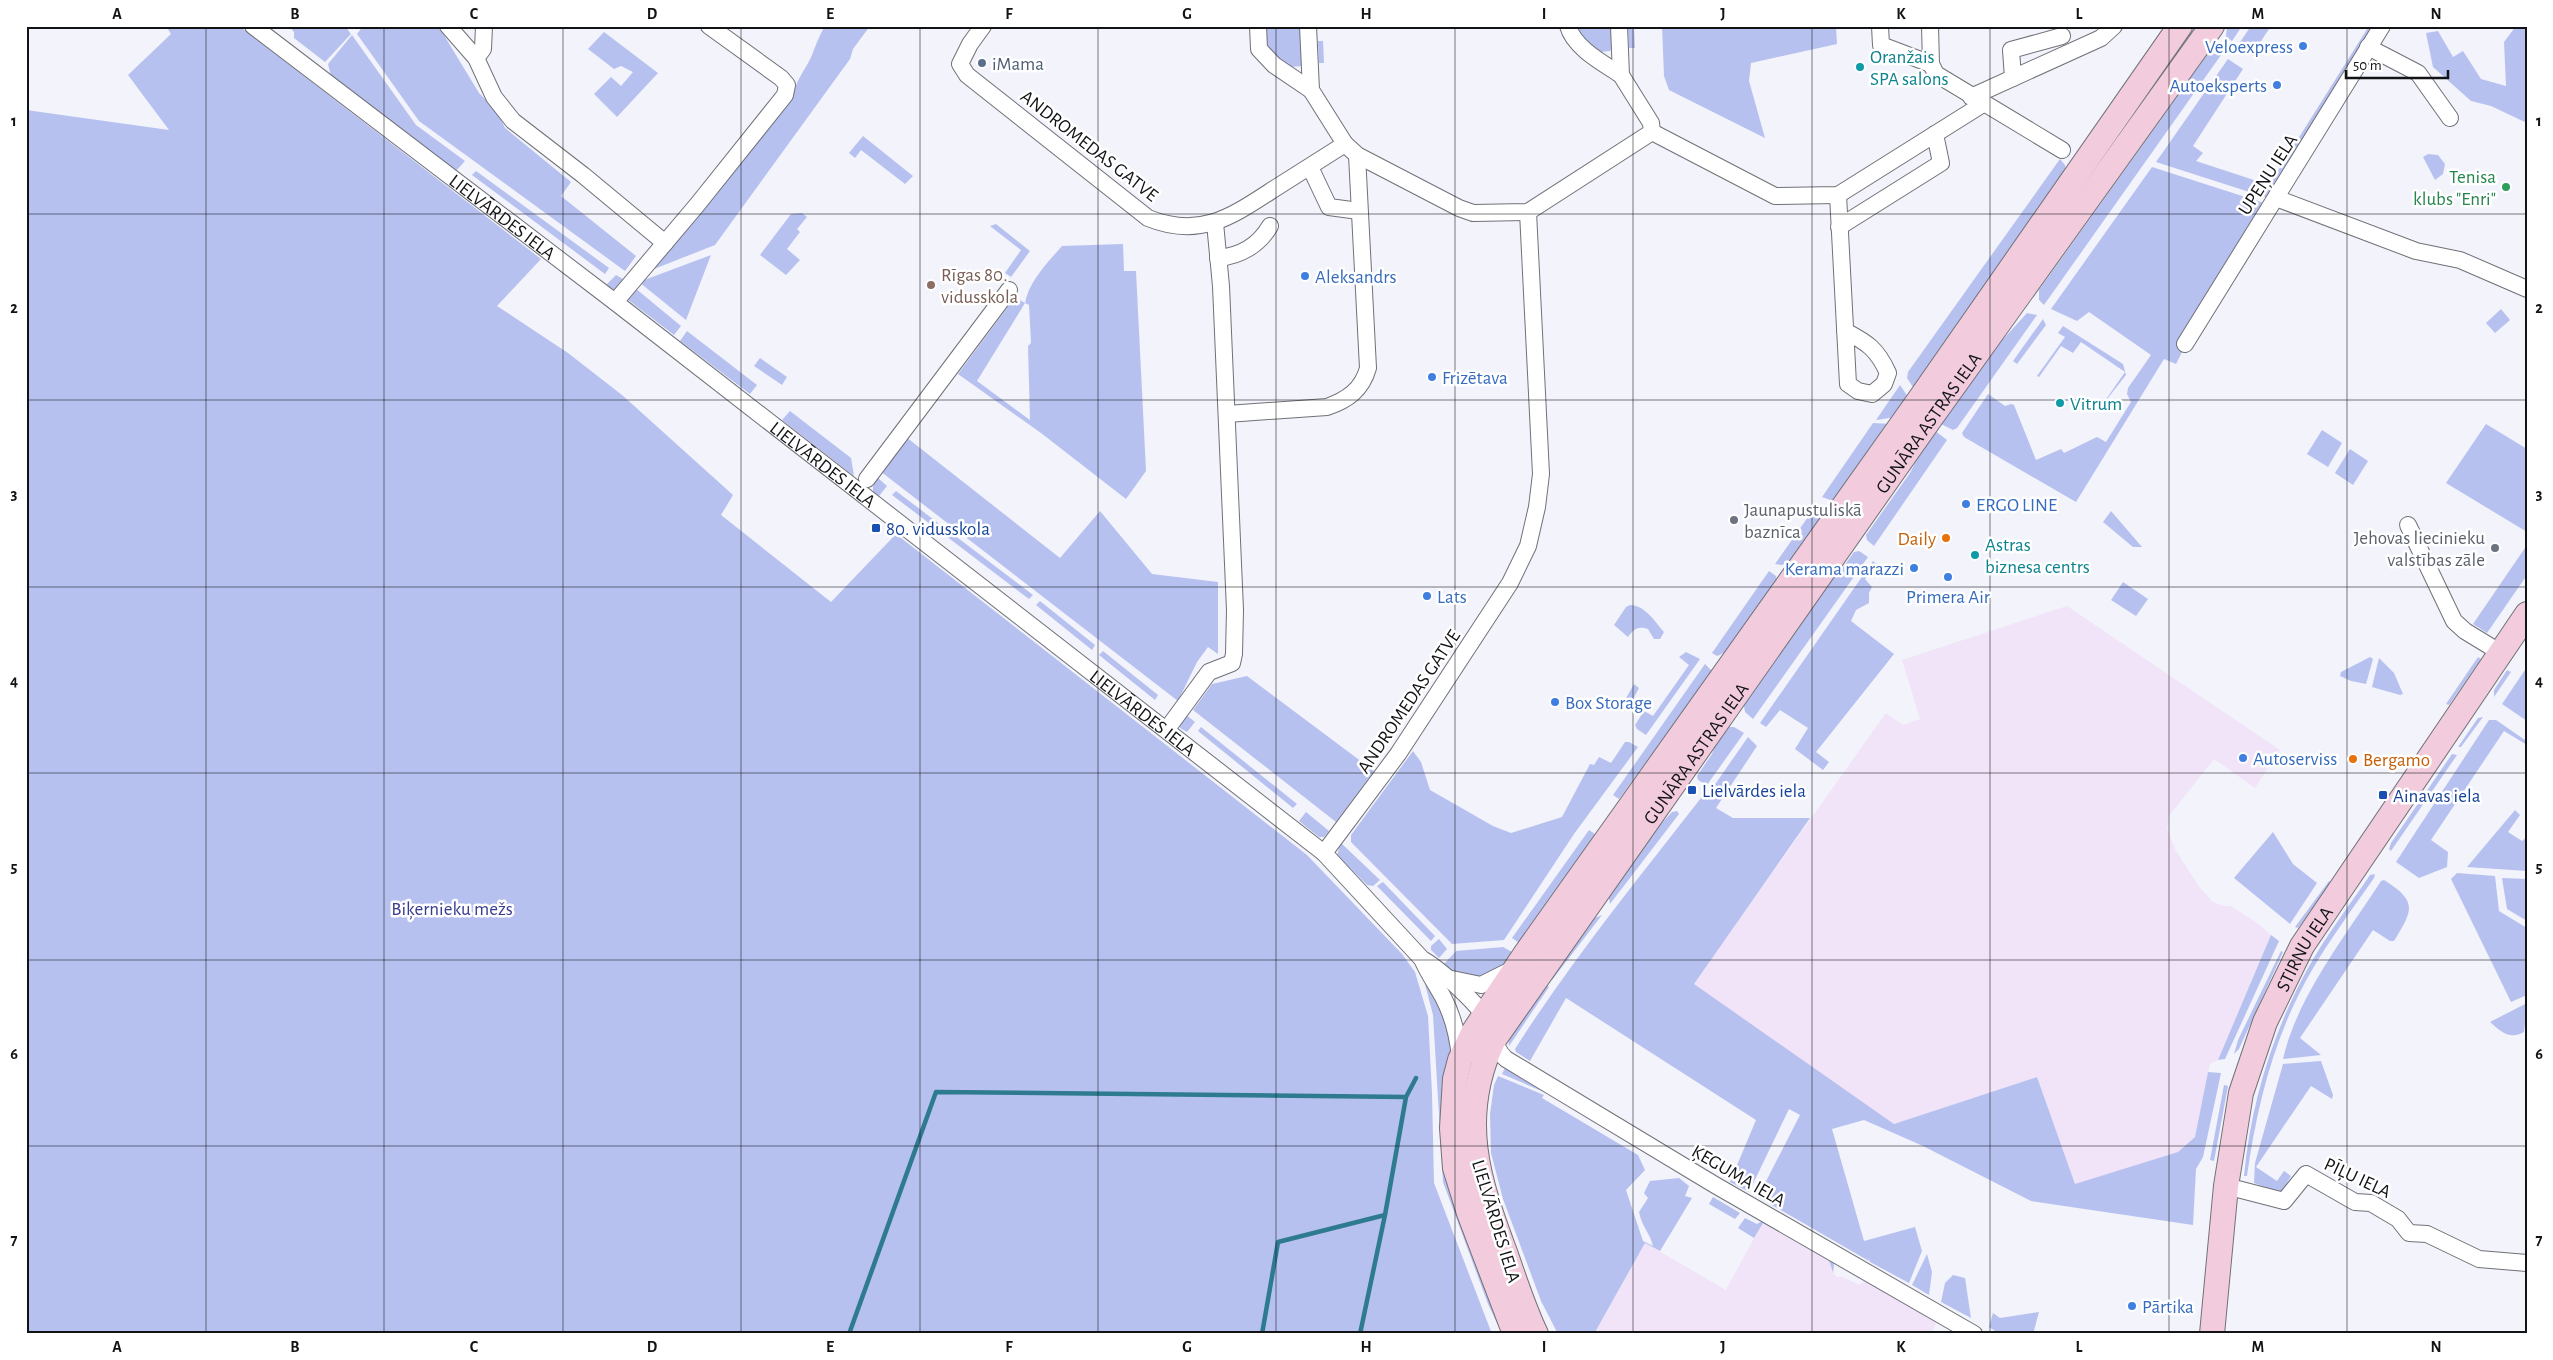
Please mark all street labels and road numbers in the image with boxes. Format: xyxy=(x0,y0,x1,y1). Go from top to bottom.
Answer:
street label: ANDROMEDAS GATVE xyxy=(1017,87,1161,206)
street label: UPEŅU IELA xyxy=(2235,131,2302,219)
street label: LIELVĀRDES IELA xyxy=(445,171,558,264)
street label: GUNĀRA ASTRAS IELA xyxy=(1873,350,1985,497)
street label: LIELVĀRDES IELA xyxy=(766,418,879,512)
street label: ANDROMEDAS GATVE xyxy=(1354,627,1464,777)
street label: LIELVĀRDES IELA xyxy=(1086,667,1198,760)
street label: GUNĀRA ASTRAS IELA xyxy=(1641,680,1753,828)
street label: STIRNU IELA xyxy=(2273,903,2337,995)
street label: ĶEGUMA IELA xyxy=(1688,1142,1788,1212)
street label: PĪĻU IELA xyxy=(2321,1154,2394,1203)
street label: LIELVĀRDES IELA xyxy=(1468,1157,1524,1285)

